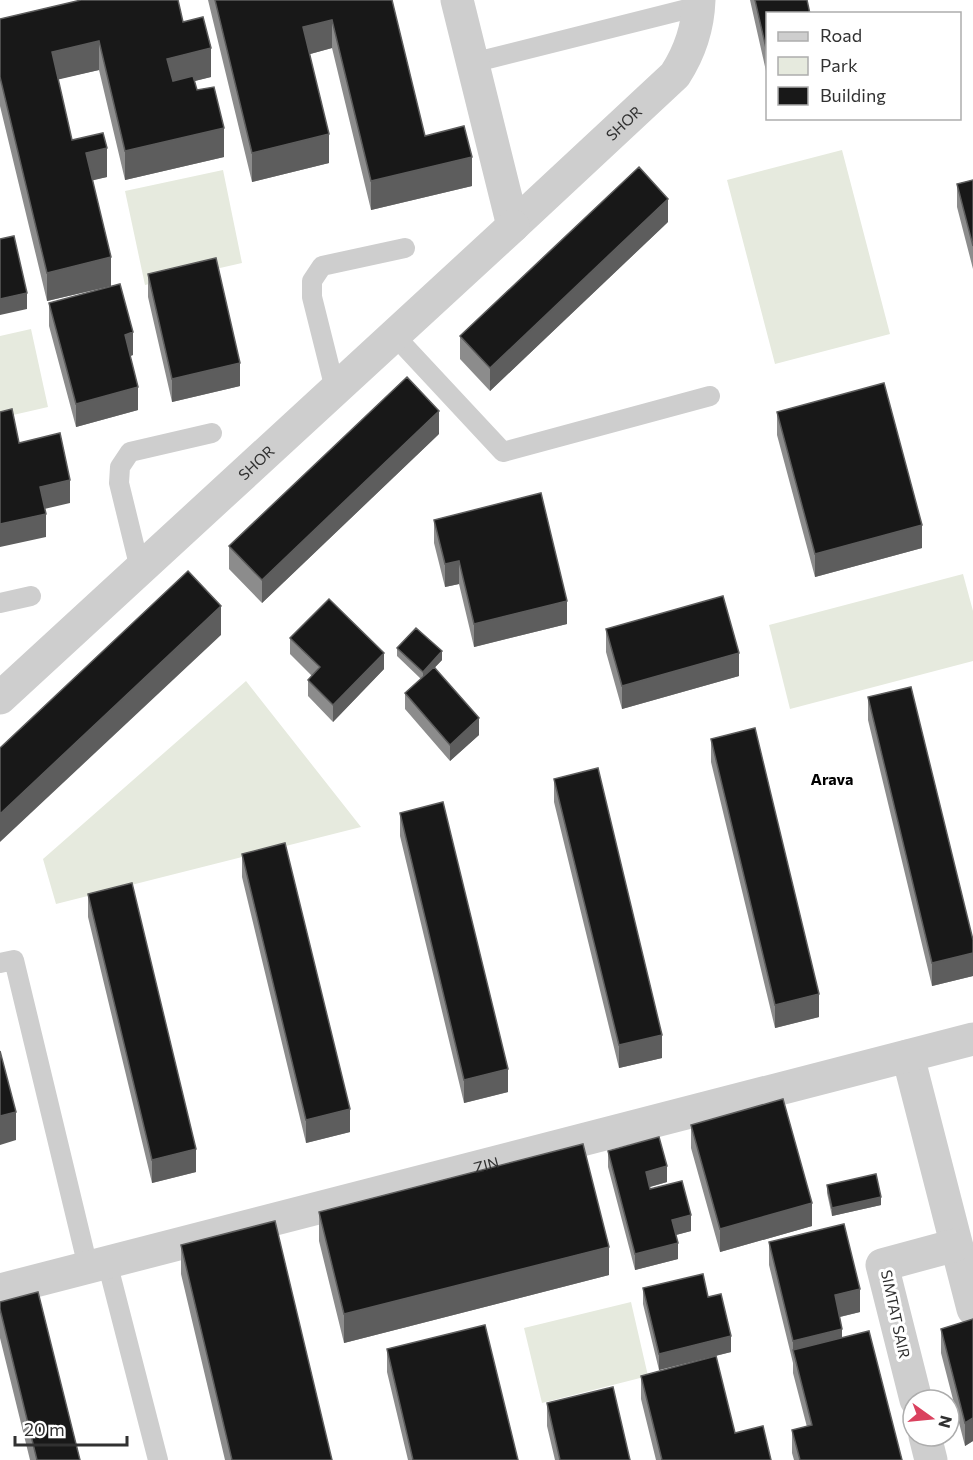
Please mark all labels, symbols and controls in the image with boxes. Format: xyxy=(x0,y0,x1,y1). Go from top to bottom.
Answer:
legend xyxy=(766,12,961,120)
text: Road xyxy=(820,24,862,46)
text: Park xyxy=(820,54,858,76)
text: Building xyxy=(820,84,886,106)
street label: SHOR xyxy=(602,102,645,144)
street label: SHOR xyxy=(234,441,278,483)
district label: Arava xyxy=(810,769,854,788)
street label: ZIN xyxy=(471,1153,501,1177)
street label: SIMTAT SAIR xyxy=(878,1268,914,1360)
north arrow xyxy=(901,1388,961,1448)
scale bar xyxy=(15,1409,128,1447)
text: N xyxy=(935,1414,957,1430)
text: 20 m xyxy=(24,1418,65,1440)

